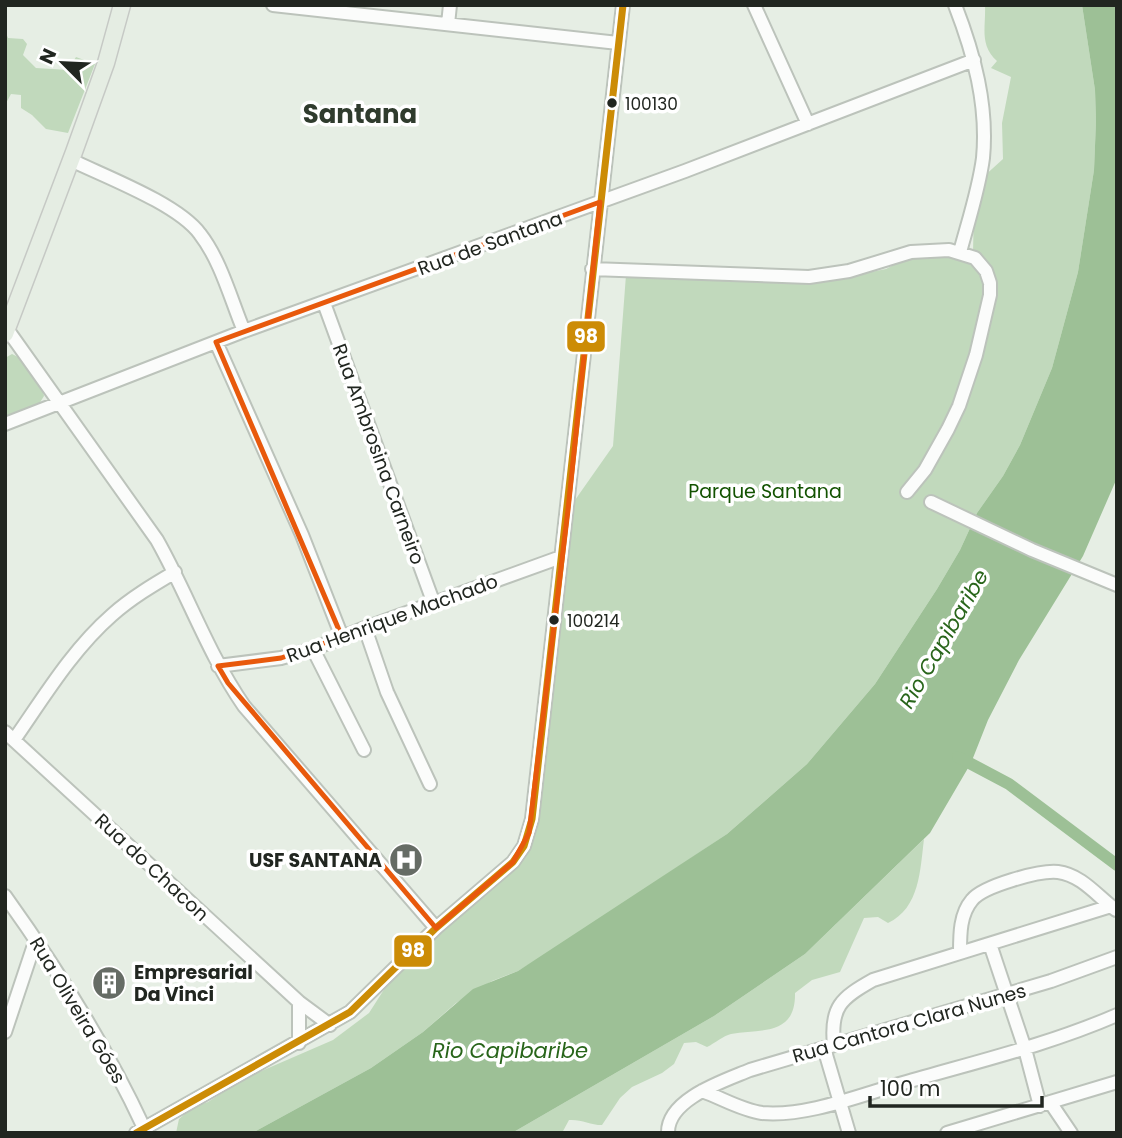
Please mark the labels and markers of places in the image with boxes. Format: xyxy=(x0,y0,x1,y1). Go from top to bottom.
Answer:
place label: 100130 xyxy=(625,92,678,116)
marker: 100130 xyxy=(605,96,619,110)
place label: 100214 xyxy=(567,609,620,633)
marker: 100214 xyxy=(547,613,561,627)
hospital icon: USF SANTANA xyxy=(387,841,425,879)
place label: USF SANTANA xyxy=(249,847,382,874)
place label: Empresarial Da Vinci xyxy=(134,959,253,1008)
building icon: Empresarial Da Vinci xyxy=(90,964,128,1002)

